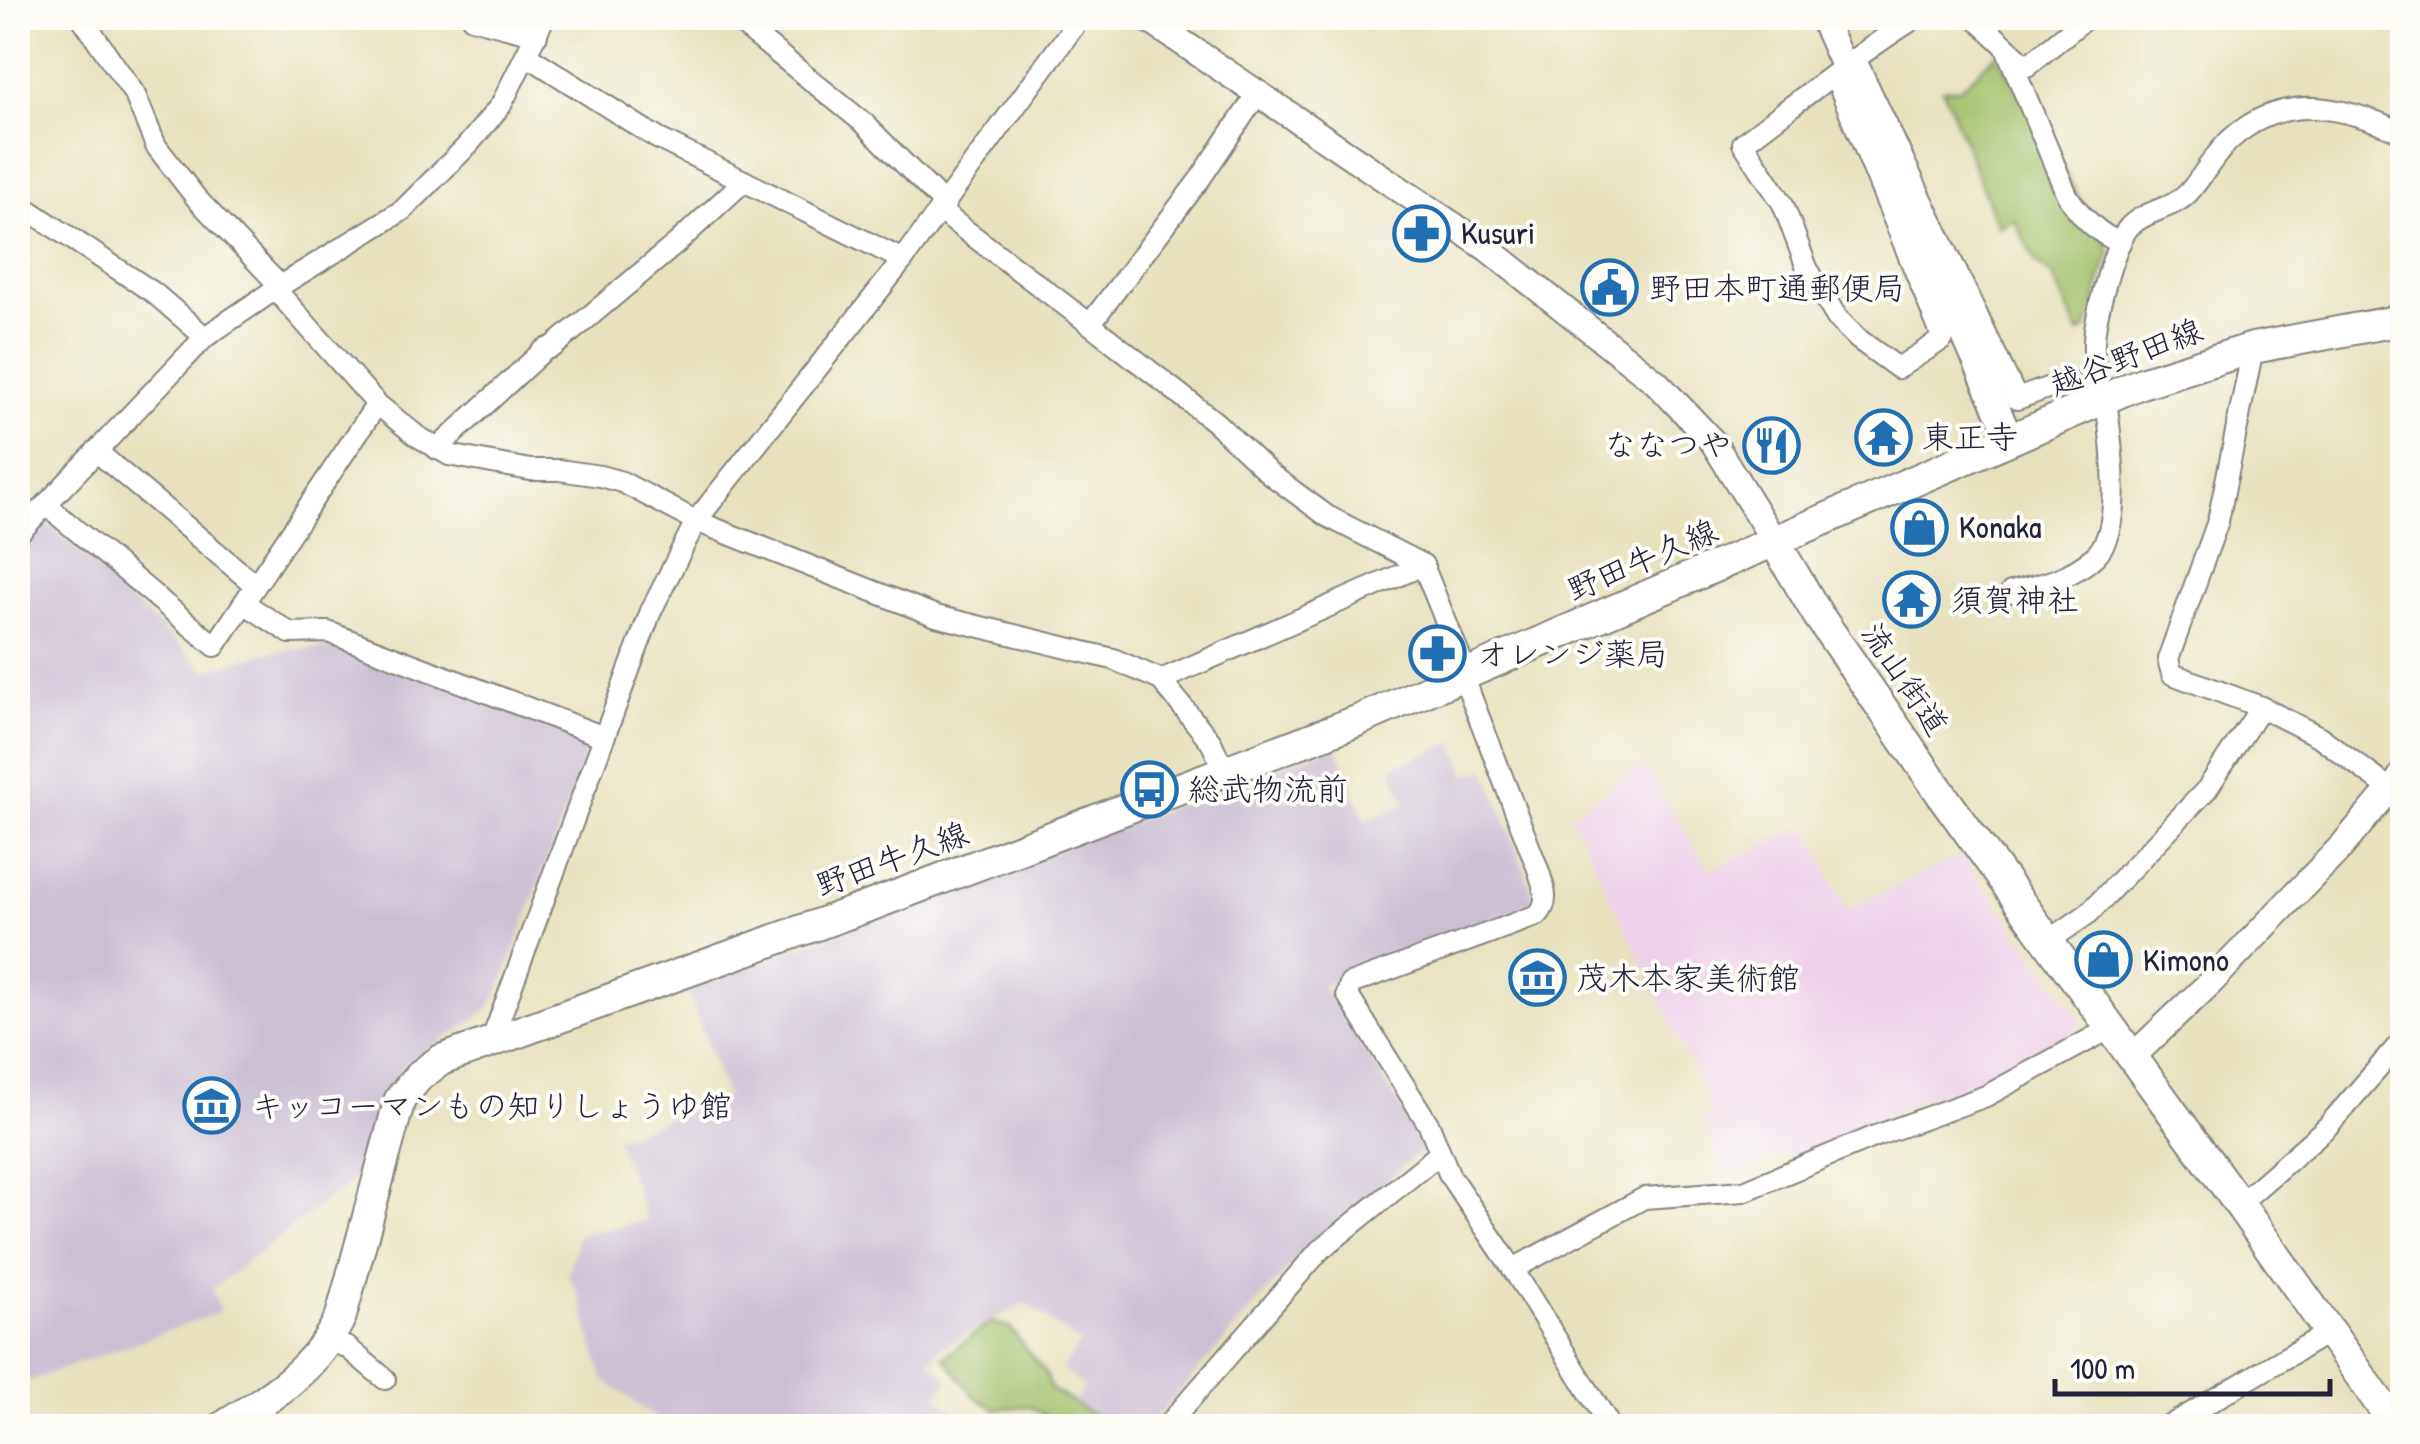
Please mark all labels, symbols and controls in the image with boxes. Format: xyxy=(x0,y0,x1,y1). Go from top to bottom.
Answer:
pharmacy icon: Kusuri xyxy=(1392,203,1452,263)
place label: Kusuri xyxy=(1461,211,1535,254)
public building icon: 野田本町通郵便局 xyxy=(1580,258,1640,318)
place label: 野田本町通郵便局 xyxy=(1649,266,1905,309)
street label: 越谷野田線 xyxy=(2043,308,2208,405)
temple icon: 東正寺 xyxy=(1853,407,1913,467)
restaurant icon: ななつや xyxy=(1741,415,1801,475)
place label: 東正寺 xyxy=(1922,415,2018,458)
place label: ななつや xyxy=(1604,423,1732,466)
shop icon: Konaka xyxy=(1890,497,1950,557)
place label: Konaka xyxy=(1959,505,2041,548)
street label: 野田牛久線 xyxy=(1560,508,1724,611)
temple icon: 須賀神社 xyxy=(1882,570,1942,630)
place label: 須賀神社 xyxy=(1951,578,2079,621)
street label: 流山街道 xyxy=(1852,614,1959,744)
pharmacy icon: オレンジ薬局 xyxy=(1407,624,1467,684)
place label: オレンジ薬局 xyxy=(1476,632,1668,675)
bus stop icon: 総武物流前 xyxy=(1119,759,1179,819)
place label: 総武物流前 xyxy=(1188,767,1348,810)
street label: 野田牛久線 xyxy=(809,811,974,906)
shop icon: Kimono xyxy=(2074,930,2134,990)
place label: Kimono xyxy=(2143,938,2229,981)
museum icon: 茂木本家美術館 xyxy=(1507,948,1567,1008)
place label: 茂木本家美術館 xyxy=(1576,956,1800,999)
museum icon: キッコーマンもの知りしょうゆ館 xyxy=(182,1076,242,1136)
place label: キッコーマンもの知りしょうゆ館 xyxy=(251,1084,732,1127)
scale bar xyxy=(2055,1334,2330,1396)
text: 100 m xyxy=(2070,1348,2135,1388)

